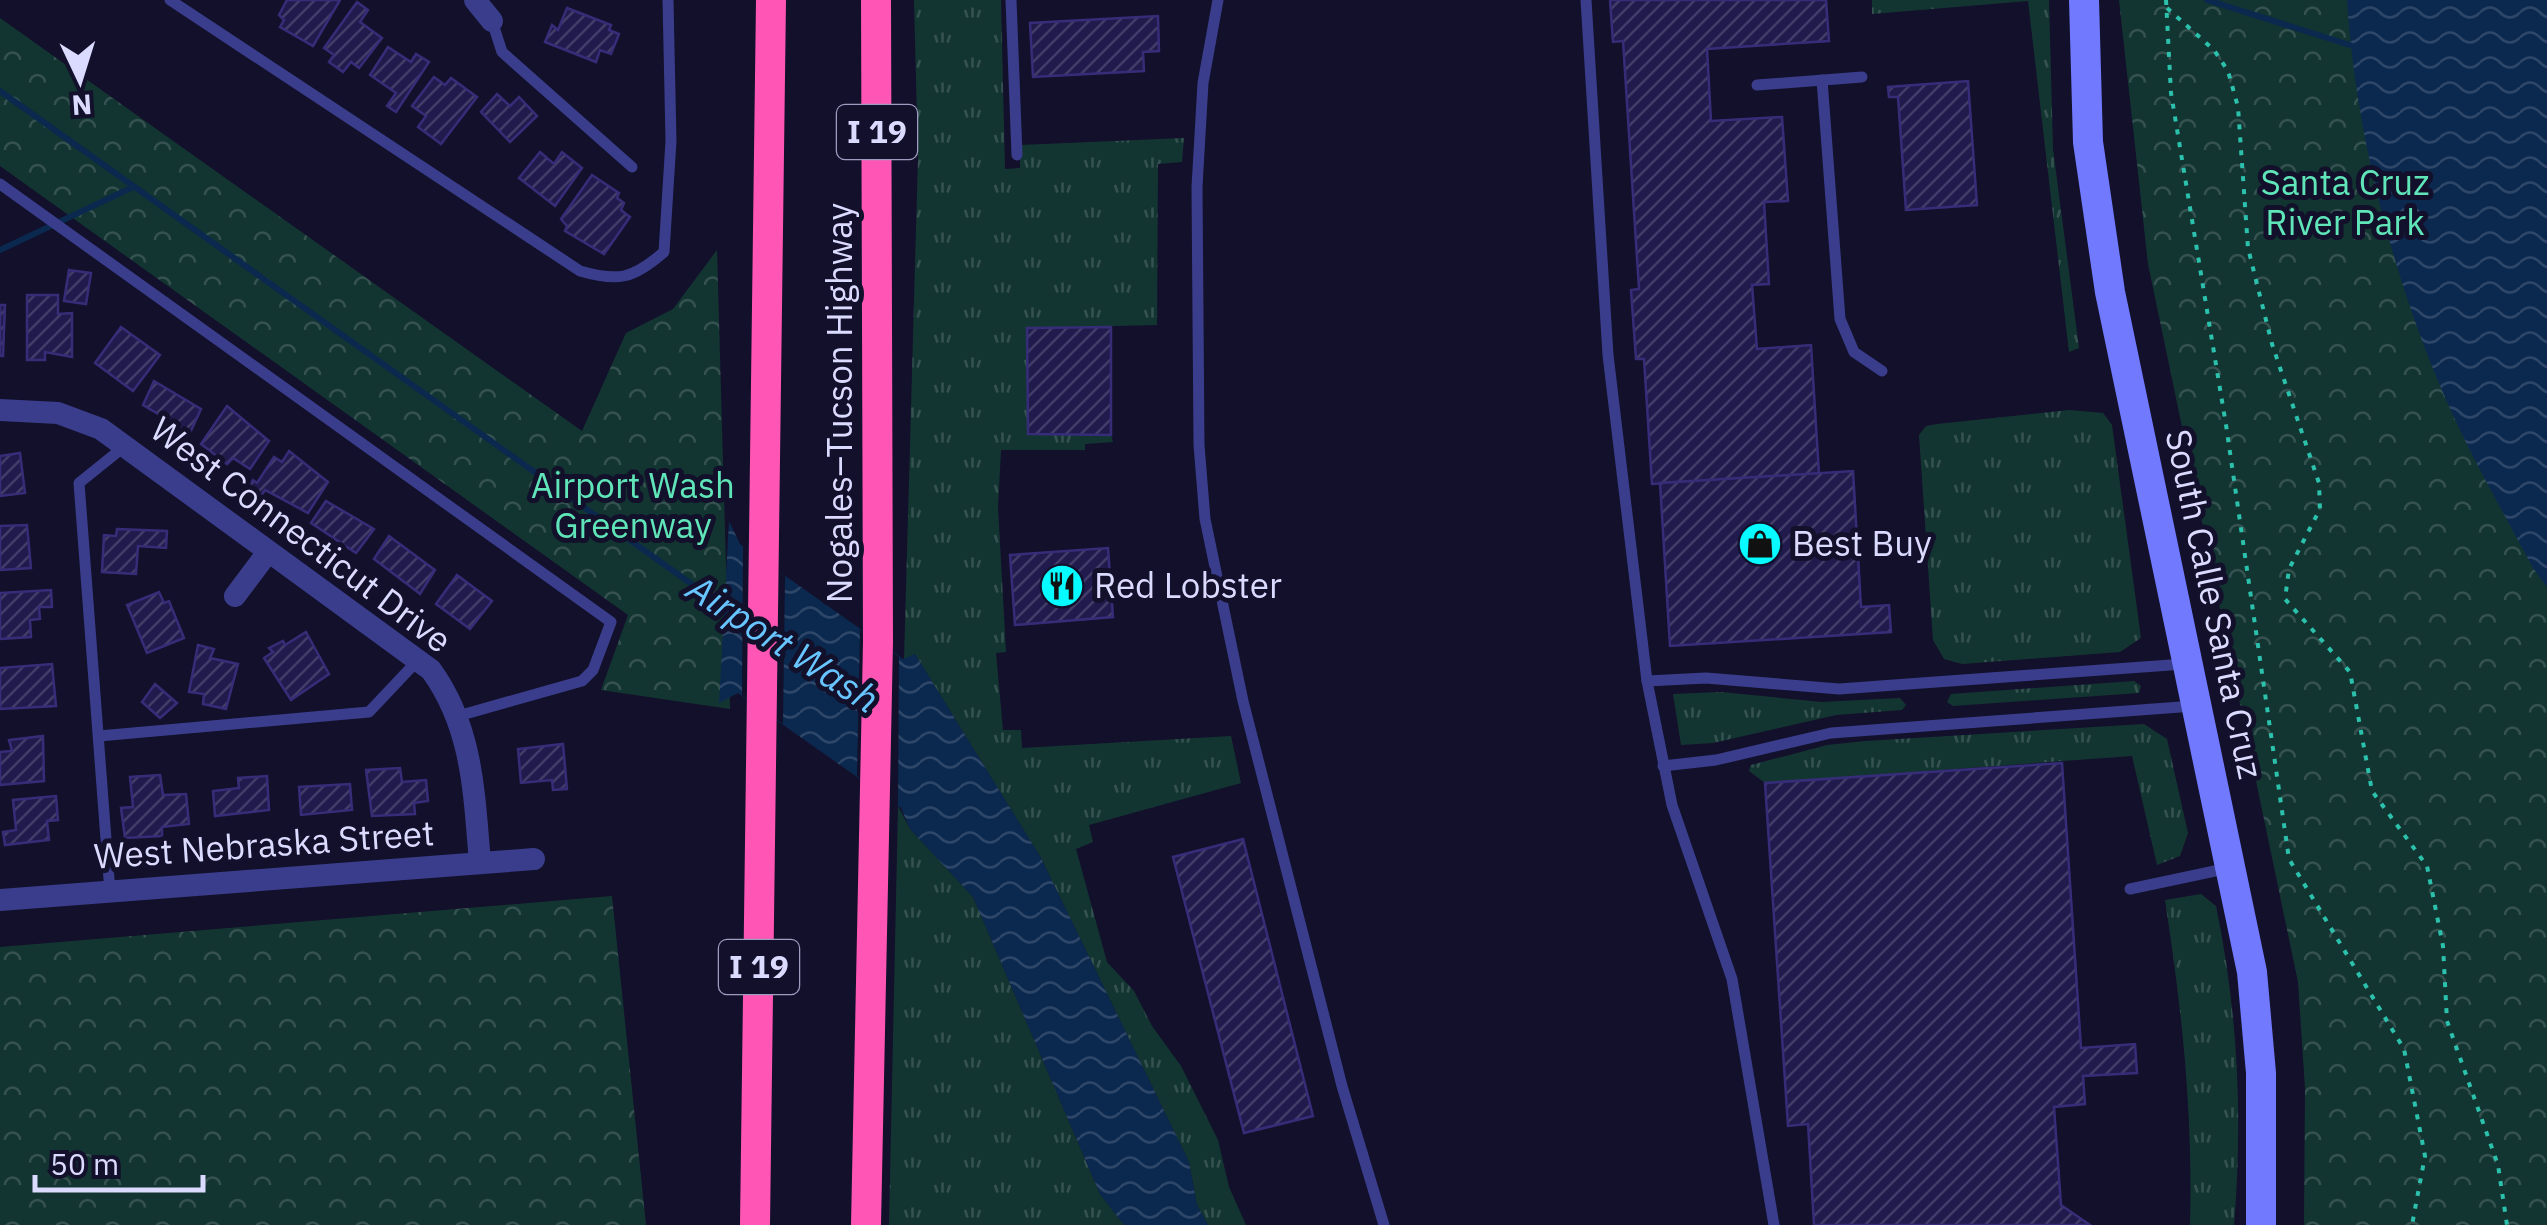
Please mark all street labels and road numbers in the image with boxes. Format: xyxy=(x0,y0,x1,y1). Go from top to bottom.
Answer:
road number: I 19 xyxy=(837,105,917,159)
street label: Nogales–Tucson Highway xyxy=(816,203,862,603)
street label: West Connecticut Drive xyxy=(142,406,461,663)
street label: South Calle Santa Cruz xyxy=(2155,425,2274,783)
street label: West Nebraska Street xyxy=(92,809,436,879)
road number: I 19 xyxy=(719,940,799,994)

